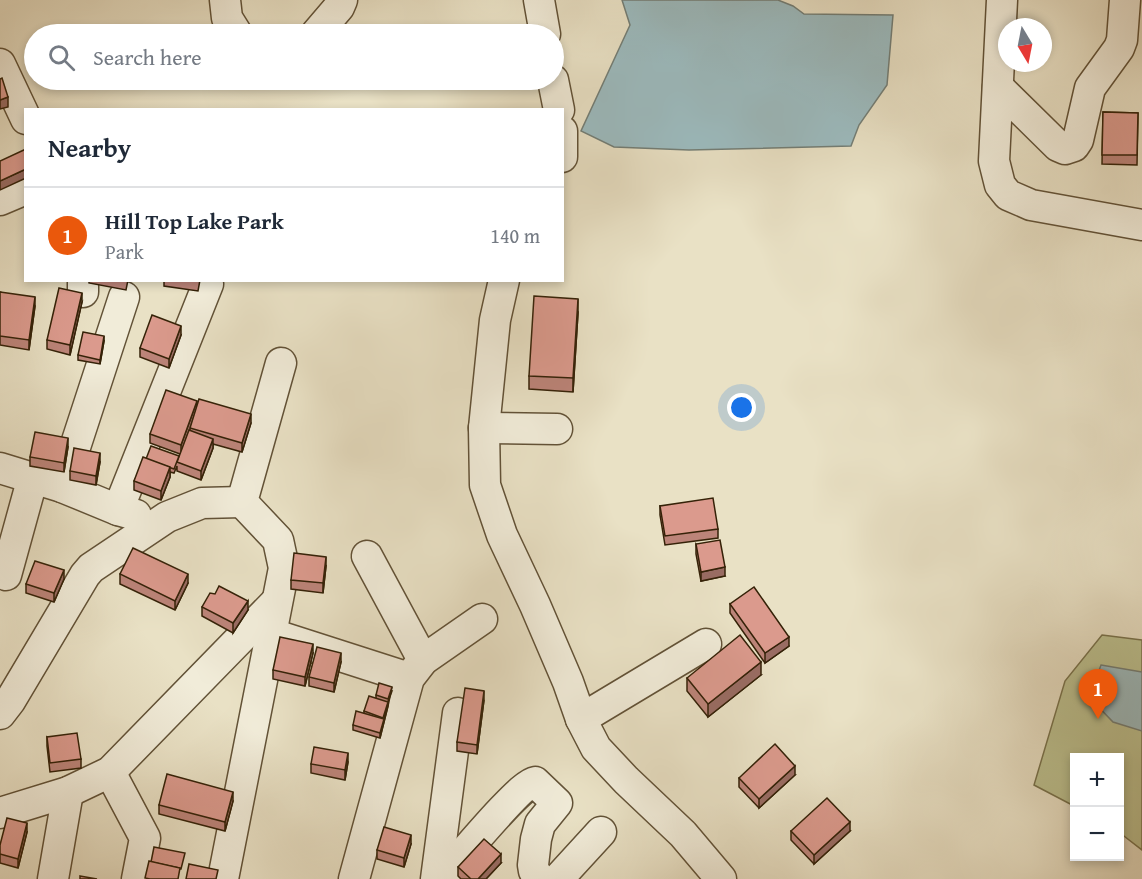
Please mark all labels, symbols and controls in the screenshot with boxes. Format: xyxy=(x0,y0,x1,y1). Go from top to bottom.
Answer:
north arrow xyxy=(998,18,1052,72)
search box xyxy=(24,24,564,90)
icon: search xyxy=(45,41,78,74)
text: Search here xyxy=(93,41,202,73)
text: Nearby xyxy=(48,128,131,167)
text: Hill Top Lake Park xyxy=(105,205,284,237)
text: 1 xyxy=(62,221,73,250)
text: 140 m xyxy=(490,221,540,250)
text: Park xyxy=(105,237,144,266)
your location xyxy=(727,393,756,422)
pin: 1 xyxy=(1078,670,1118,719)
map controls xyxy=(1070,753,1124,861)
button: + xyxy=(1070,753,1124,807)
button: − xyxy=(1070,807,1124,861)

